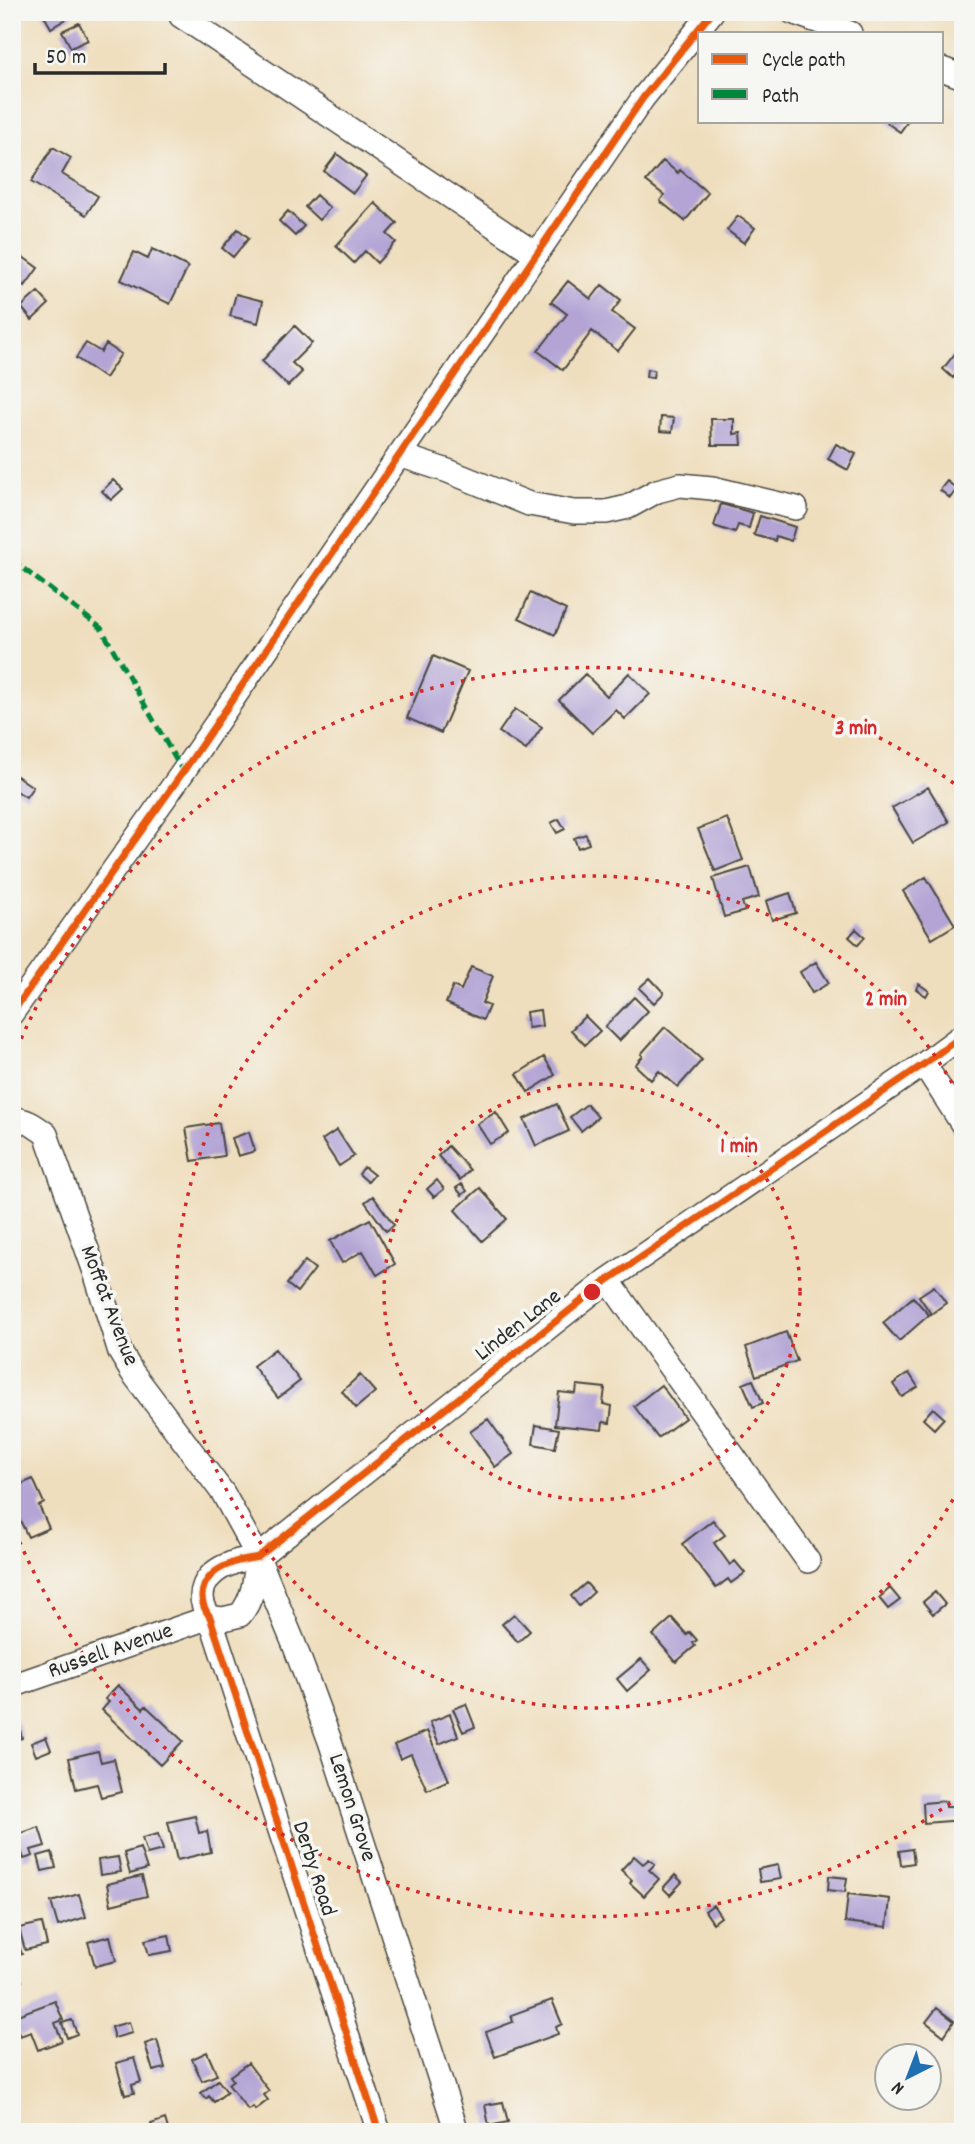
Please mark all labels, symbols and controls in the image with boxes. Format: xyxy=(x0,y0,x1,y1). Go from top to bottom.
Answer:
scale bar xyxy=(35,32,164,76)
legend xyxy=(698,32,944,122)
text: 50 m xyxy=(46,44,86,74)
text: Cycle path xyxy=(762,47,845,77)
text: Path xyxy=(762,83,799,113)
text: 3 min xyxy=(835,715,877,745)
text: 2 min xyxy=(865,986,907,1016)
text: 1 min xyxy=(720,1133,758,1163)
street label: Moffat Avenue xyxy=(70,1241,146,1371)
centre of rings xyxy=(580,1280,604,1304)
street label: Linden Lane xyxy=(469,1282,569,1370)
street label: Russell Avenue xyxy=(44,1615,178,1689)
street label: Lemon Grove xyxy=(318,1750,384,1866)
street label: Derby Road xyxy=(282,1817,344,1921)
north arrow xyxy=(874,2042,944,2112)
text: N xyxy=(886,2074,911,2100)

